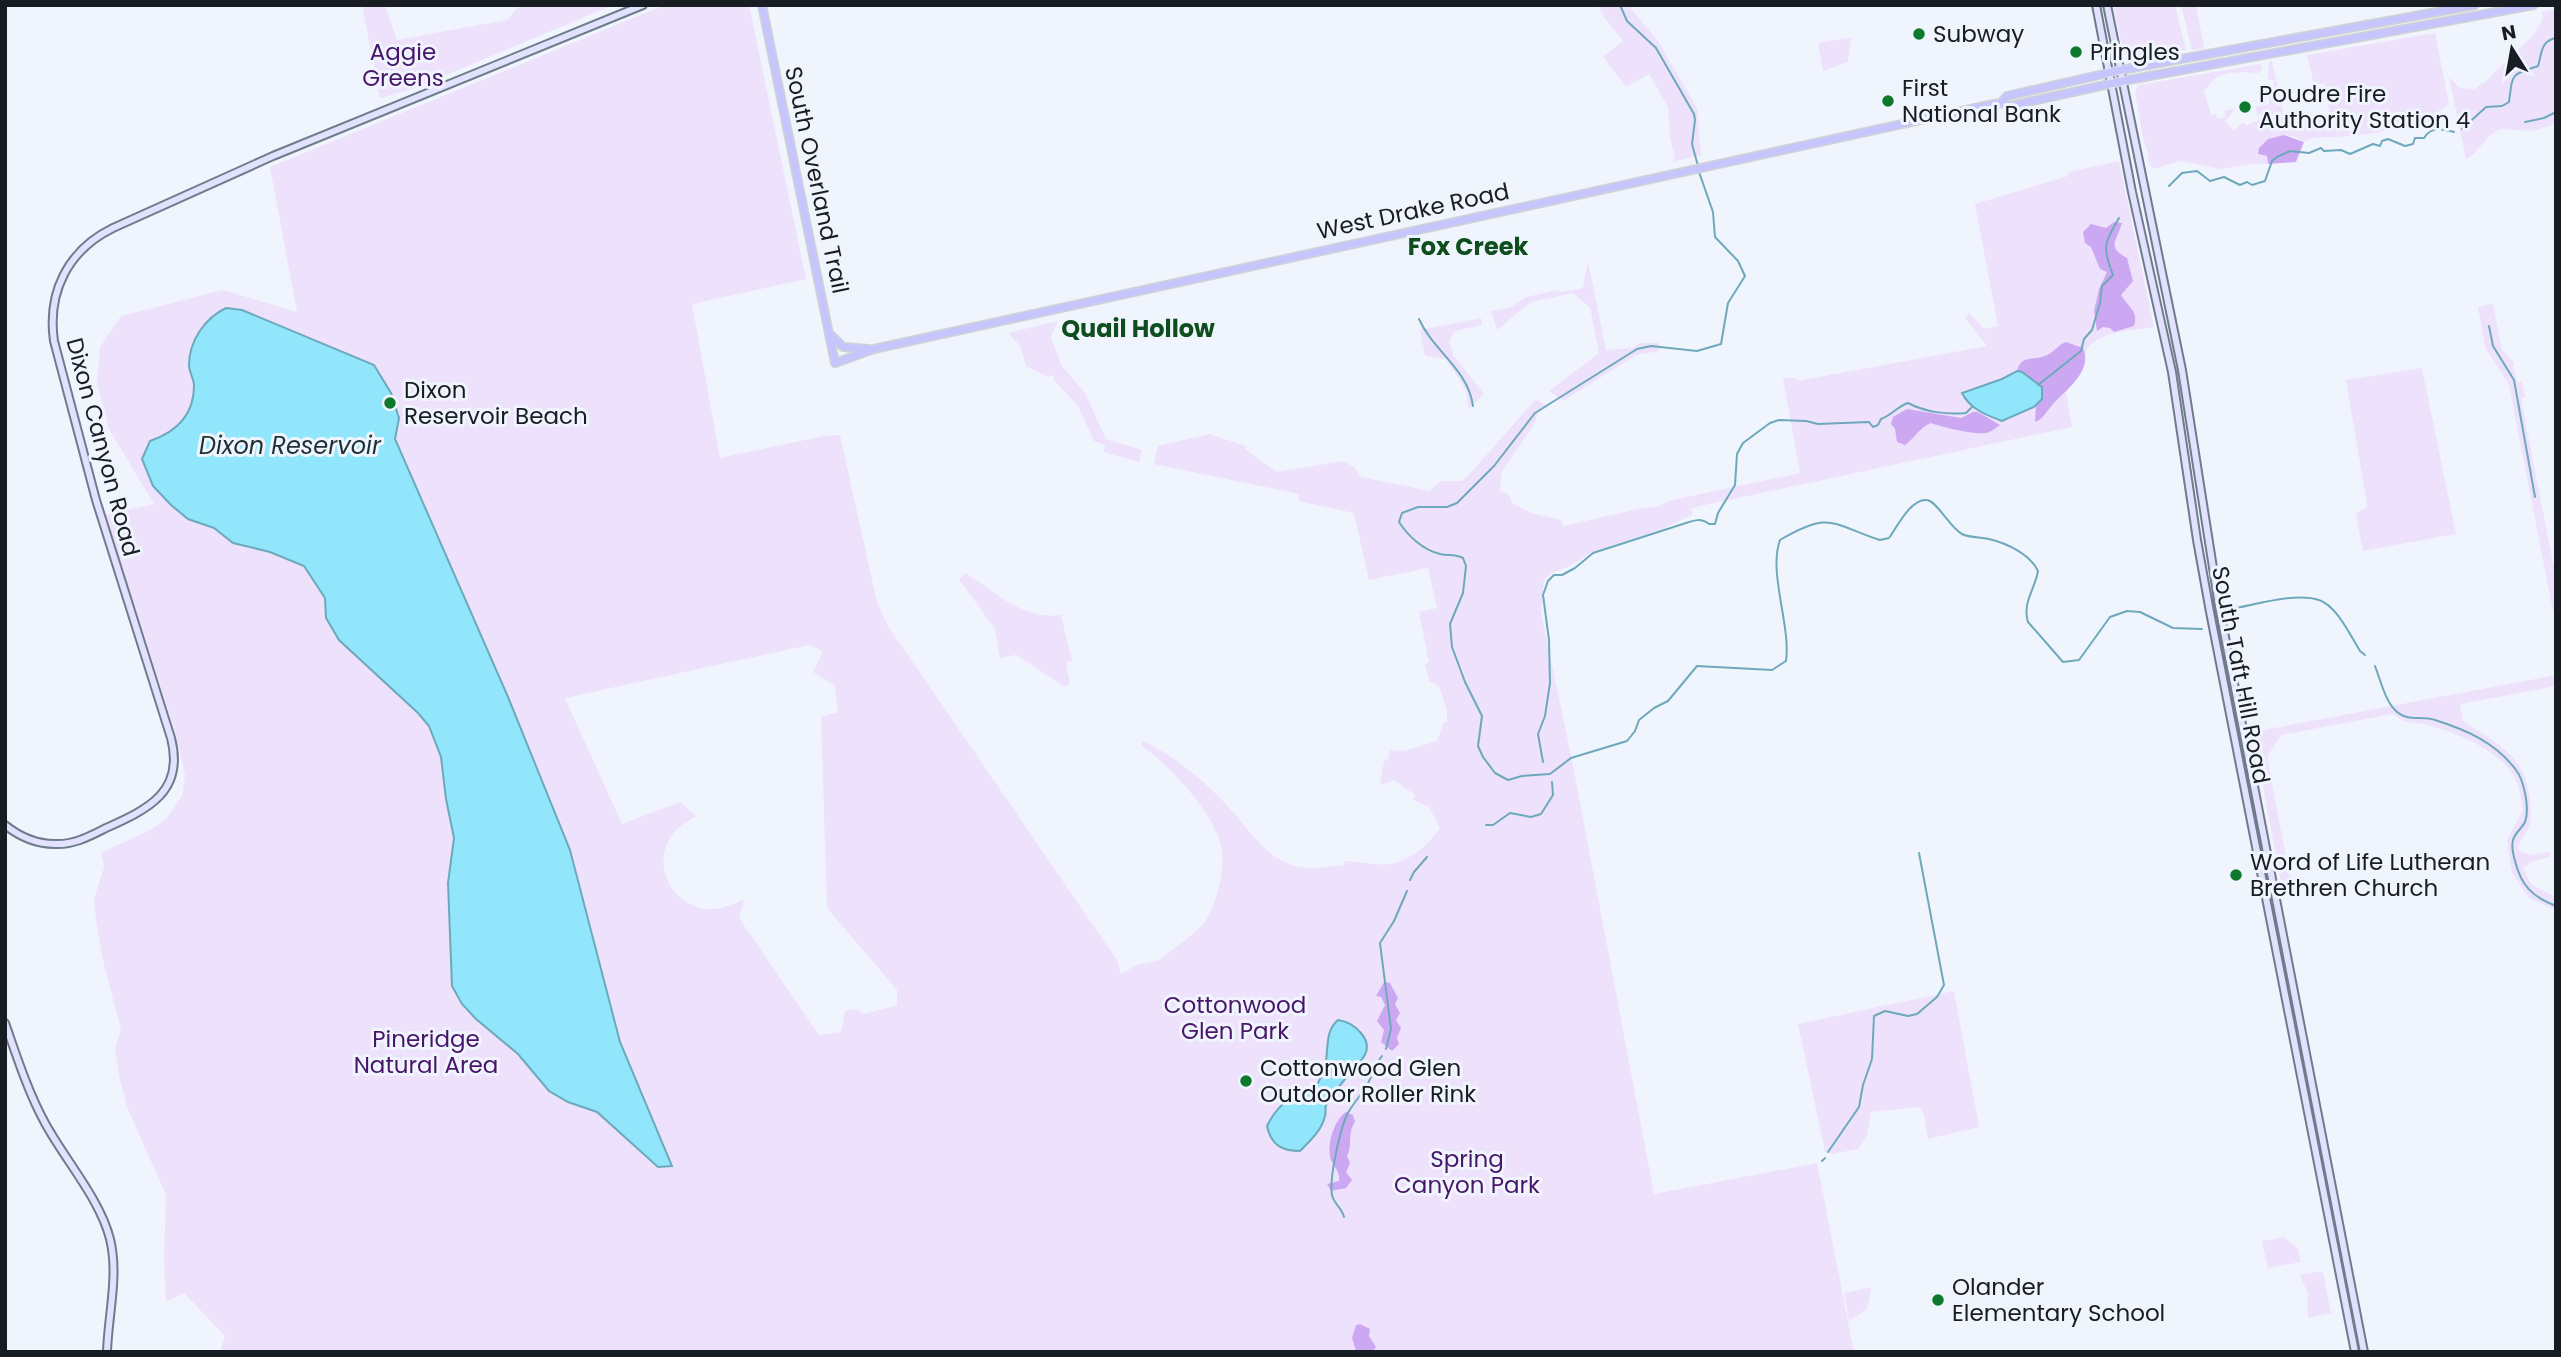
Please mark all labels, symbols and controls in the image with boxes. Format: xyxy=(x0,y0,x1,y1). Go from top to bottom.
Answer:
north arrow xyxy=(2477,14,2547,84)
place label: Subway xyxy=(1933,18,2024,50)
text: N xyxy=(2499,18,2518,47)
marker: Subway xyxy=(1911,26,1927,42)
park label: Aggie Greens xyxy=(362,36,444,94)
place label: Pringles xyxy=(2090,36,2180,68)
marker: Pringles xyxy=(2068,44,2084,60)
street label: South Overland Trail xyxy=(777,63,857,297)
place label: First National Bank xyxy=(1902,72,2061,130)
place label: Poudre Fire Authority Station 4 xyxy=(2259,78,2470,136)
marker: First National Bank xyxy=(1880,93,1896,109)
marker: Poudre Fire Authority Station 4 xyxy=(2237,99,2253,115)
street label: West Drake Road xyxy=(1314,175,1512,247)
district label: Fox Creek xyxy=(1408,230,1528,263)
district label: Quail Hollow xyxy=(1061,312,1215,345)
street label: Dixon Canyon Road xyxy=(58,334,148,560)
place label: Dixon Reservoir Beach xyxy=(404,374,588,432)
marker: Dixon Reservoir Beach xyxy=(382,395,398,411)
water label: Dixon Reservoir xyxy=(199,429,382,462)
street label: South Taft Hill Road xyxy=(2204,563,2278,787)
place label: Word of Life Lutheran Brethren Church xyxy=(2250,846,2490,904)
marker: Word of Life Lutheran Brethren Church xyxy=(2228,867,2244,883)
park label: Cottonwood Glen Park xyxy=(1164,989,1306,1047)
park label: Pineridge Natural Area xyxy=(354,1023,498,1081)
place label: Cottonwood Glen Outdoor Roller Rink xyxy=(1260,1052,1476,1110)
marker: Cottonwood Glen Outdoor Roller Rink xyxy=(1238,1073,1254,1089)
park label: Spring Canyon Park xyxy=(1394,1143,1540,1201)
place label: Olander Elementary School xyxy=(1952,1271,2165,1329)
marker: Olander Elementary School xyxy=(1930,1292,1946,1308)

